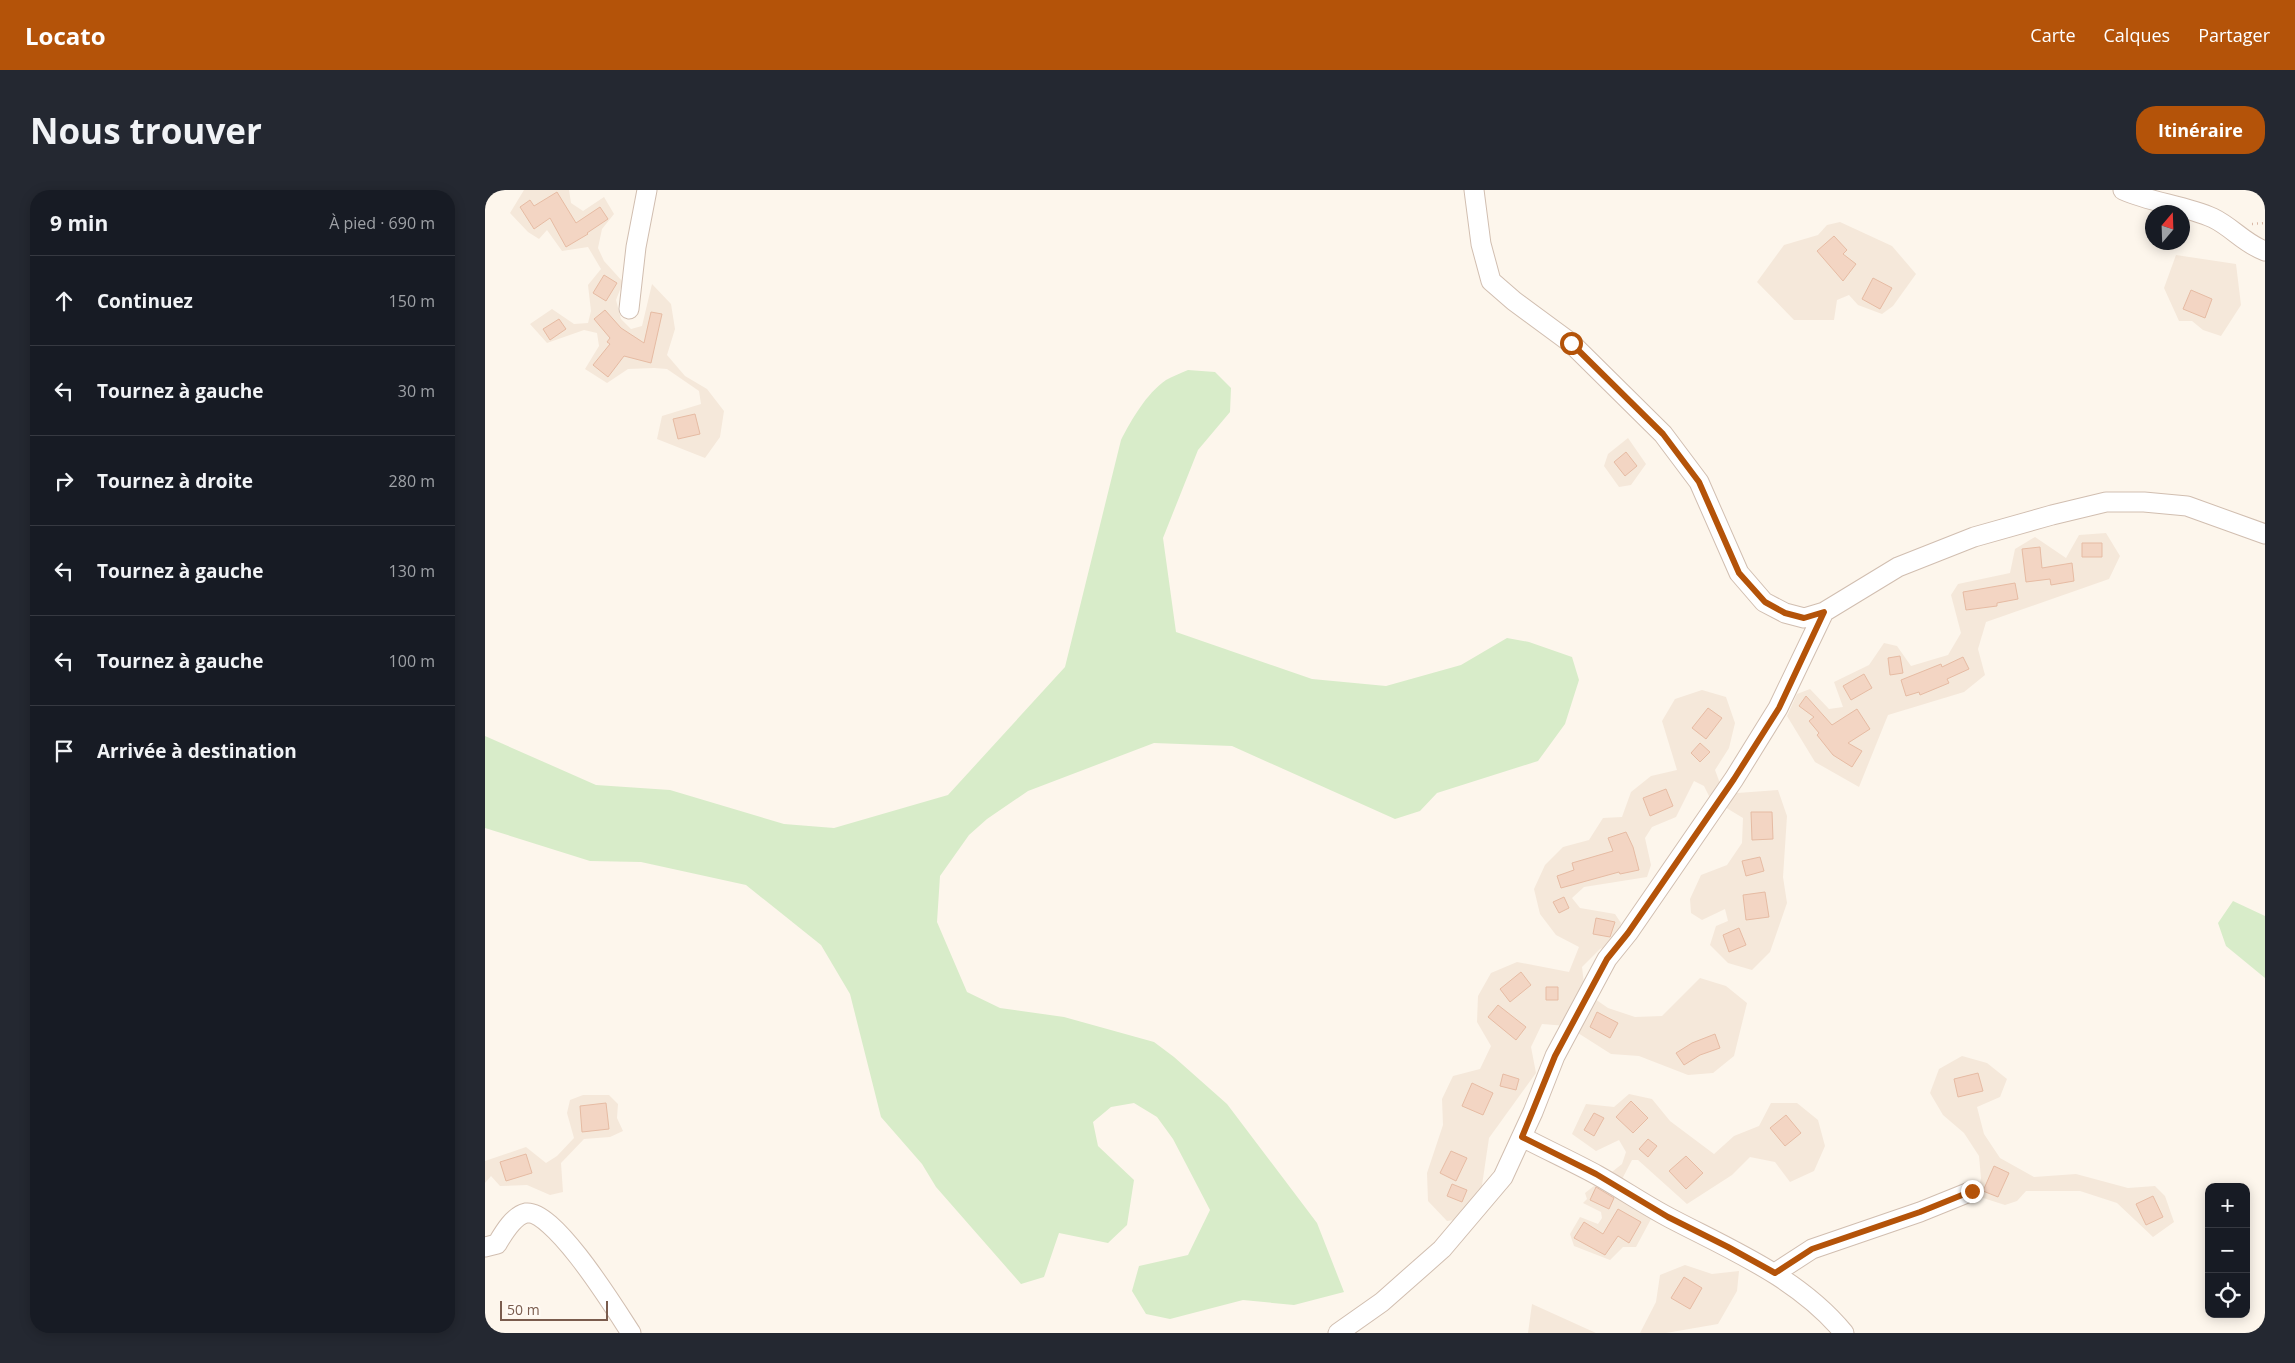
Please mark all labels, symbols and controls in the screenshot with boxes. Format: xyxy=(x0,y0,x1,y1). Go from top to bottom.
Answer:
text: Locato xyxy=(25,19,106,52)
text: Carte xyxy=(2030,23,2076,47)
text: Calques xyxy=(2104,23,2170,47)
text: Partager xyxy=(2198,23,2270,47)
button: Itinéraire xyxy=(2136,106,2265,154)
text: Nous trouver xyxy=(30,107,262,154)
north arrow xyxy=(2145,205,2190,250)
text: 9 min xyxy=(50,209,108,237)
text: À pied · 690 m xyxy=(329,212,435,234)
icon: ahead xyxy=(50,287,78,315)
text: Continuez xyxy=(97,288,193,314)
text: 150 m xyxy=(389,290,435,312)
route start xyxy=(1560,332,1583,355)
icon: left xyxy=(50,377,78,405)
text: Tournez à gauche xyxy=(97,378,263,404)
text: 30 m xyxy=(398,380,435,402)
icon: right xyxy=(50,467,78,495)
text: Tournez à droite xyxy=(97,468,253,494)
text: 280 m xyxy=(389,470,435,492)
icon: left xyxy=(50,557,78,585)
text: Tournez à gauche xyxy=(97,558,263,584)
text: 130 m xyxy=(389,560,435,582)
icon: left xyxy=(50,647,78,675)
text: Tournez à gauche xyxy=(97,648,263,674)
text: 100 m xyxy=(389,650,435,672)
icon: arrive xyxy=(50,737,78,765)
text: Arrivée à destination xyxy=(97,738,297,764)
route end xyxy=(1961,1180,1984,1203)
map controls xyxy=(2205,1183,2250,1318)
button: + xyxy=(2205,1183,2250,1228)
button: − xyxy=(2205,1228,2250,1273)
button: locate xyxy=(2205,1273,2250,1318)
scale bar xyxy=(500,1298,607,1321)
text: 50 m xyxy=(507,1300,540,1319)

